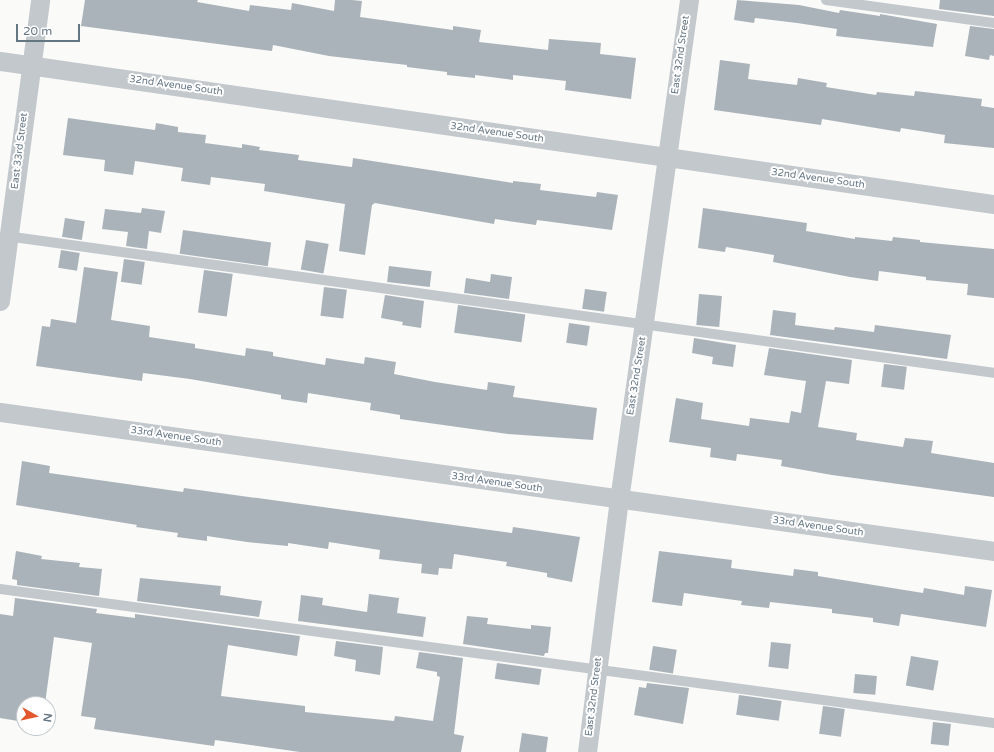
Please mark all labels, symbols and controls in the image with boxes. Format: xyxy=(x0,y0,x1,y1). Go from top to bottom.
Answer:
street label: East 32nd Street xyxy=(670,15,692,95)
scale bar xyxy=(18,16,82,42)
text: 20 m xyxy=(23,24,52,38)
street label: 32nd Avenue South xyxy=(129,74,223,98)
street label: East 33rd Street xyxy=(9,112,31,190)
street label: 32nd Avenue South xyxy=(450,121,544,145)
street label: 32nd Avenue South xyxy=(771,167,865,191)
street label: East 32nd Street xyxy=(625,336,649,416)
street label: 33rd Avenue South xyxy=(130,425,222,449)
street label: 33rd Avenue South xyxy=(451,471,543,495)
street label: 33rd Avenue South xyxy=(772,515,864,539)
street label: East 32nd Street xyxy=(583,657,605,737)
north arrow xyxy=(16,696,56,736)
text: N xyxy=(40,712,54,723)

